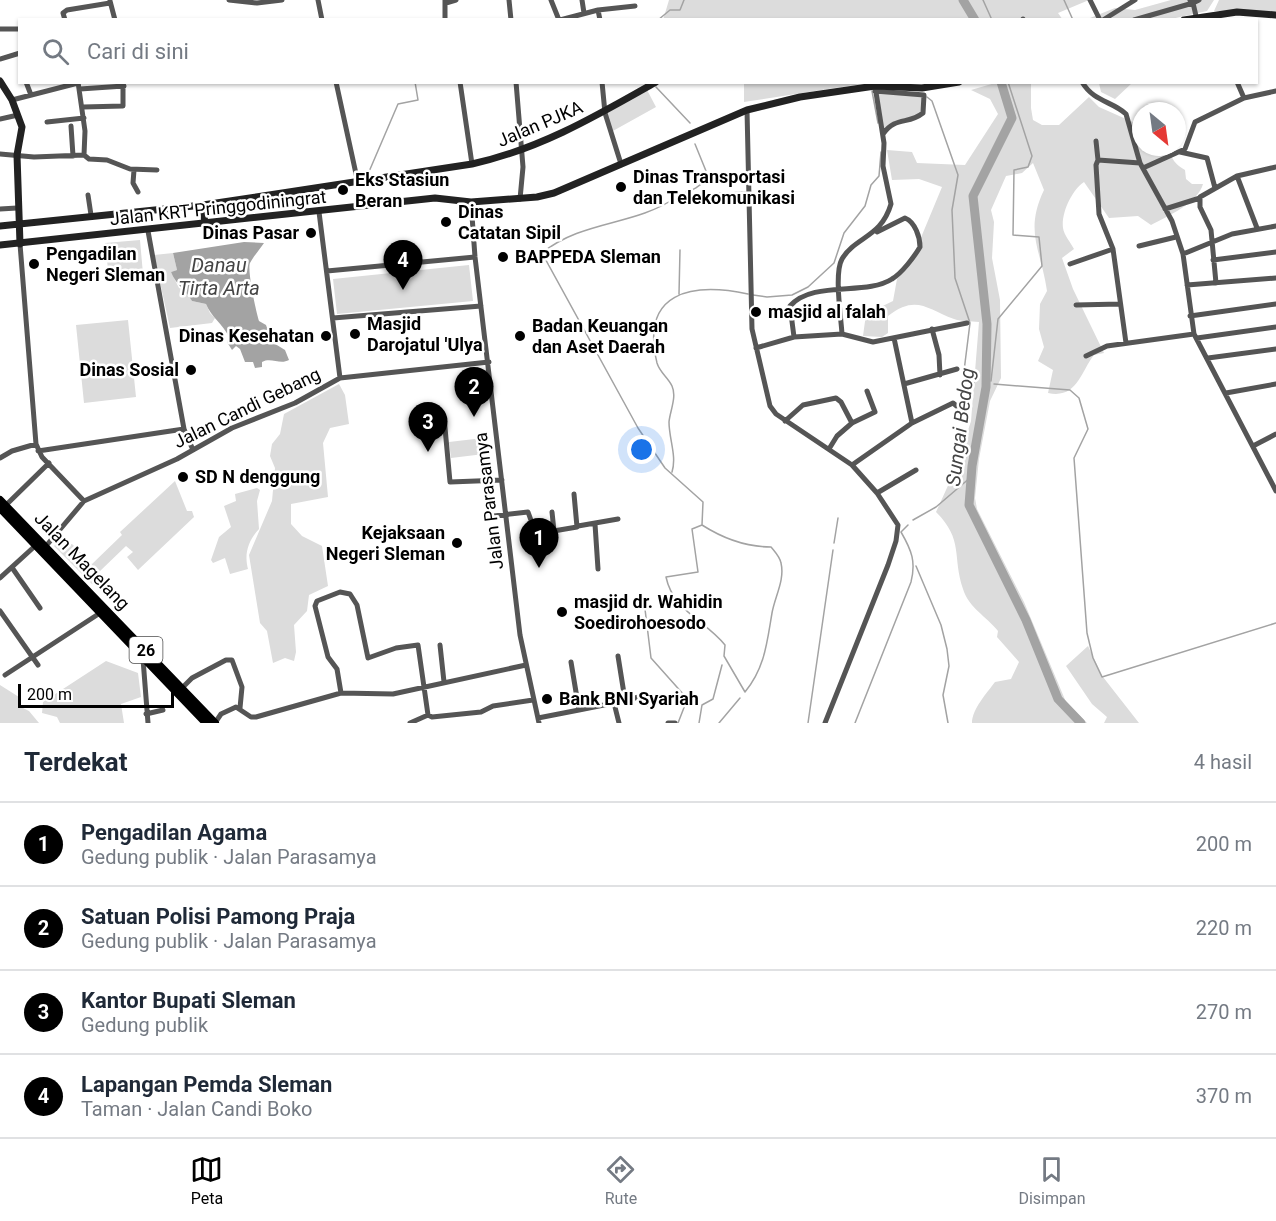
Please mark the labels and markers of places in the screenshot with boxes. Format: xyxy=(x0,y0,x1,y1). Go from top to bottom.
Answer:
place label: Dinas Transportasi dan Telekomunikasi xyxy=(633,166,795,208)
place label: Eks Stasiun Beran xyxy=(355,169,449,211)
marker: Dinas Transportasi dan Telekomunikasi xyxy=(614,180,628,194)
marker: Eks Stasiun Beran xyxy=(336,183,350,197)
place label: Dinas Catatan Sipil xyxy=(458,201,561,243)
marker: Dinas Catatan Sipil xyxy=(439,215,453,229)
place label: Dinas Pasar xyxy=(202,222,299,243)
marker: Dinas Pasar xyxy=(304,226,318,240)
pin: 4 xyxy=(384,240,422,290)
place label: Pengadilan Negeri Sleman xyxy=(46,243,165,285)
place label: BAPPEDA Sleman xyxy=(515,246,661,267)
marker: BAPPEDA Sleman xyxy=(496,250,510,264)
marker: Pengadilan Negeri Sleman xyxy=(27,257,41,271)
place label: masjid al falah xyxy=(768,301,886,322)
marker: masjid al falah xyxy=(749,305,763,319)
place label: Masjid Darojatul 'Ulya xyxy=(367,313,483,355)
place label: Badan Keuangan dan Aset Daerah xyxy=(532,315,668,357)
place label: Dinas Kesehatan xyxy=(179,325,314,346)
marker: Masjid Darojatul 'Ulya xyxy=(348,327,362,341)
marker: Dinas Kesehatan xyxy=(319,329,333,343)
marker: Badan Keuangan dan Aset Daerah xyxy=(513,329,527,343)
place label: Dinas Sosial xyxy=(79,359,179,380)
marker: Dinas Sosial xyxy=(184,363,198,377)
pin: 2 xyxy=(454,368,494,417)
pin: 3 xyxy=(408,402,448,452)
place label: SD N denggung xyxy=(195,466,320,487)
marker: SD N denggung xyxy=(176,470,190,484)
pin: 1 xyxy=(520,518,558,568)
place label: Kejaksaan Negeri Sleman xyxy=(326,522,445,564)
marker: Kejaksaan Negeri Sleman xyxy=(450,536,464,550)
place label: masjid dr. Wahidin Soedirohoesodo xyxy=(574,591,723,633)
marker: masjid dr. Wahidin Soedirohoesodo xyxy=(555,605,569,619)
place label: Bank BNI Syariah xyxy=(559,688,699,709)
marker: Bank BNI Syariah xyxy=(540,692,554,706)

